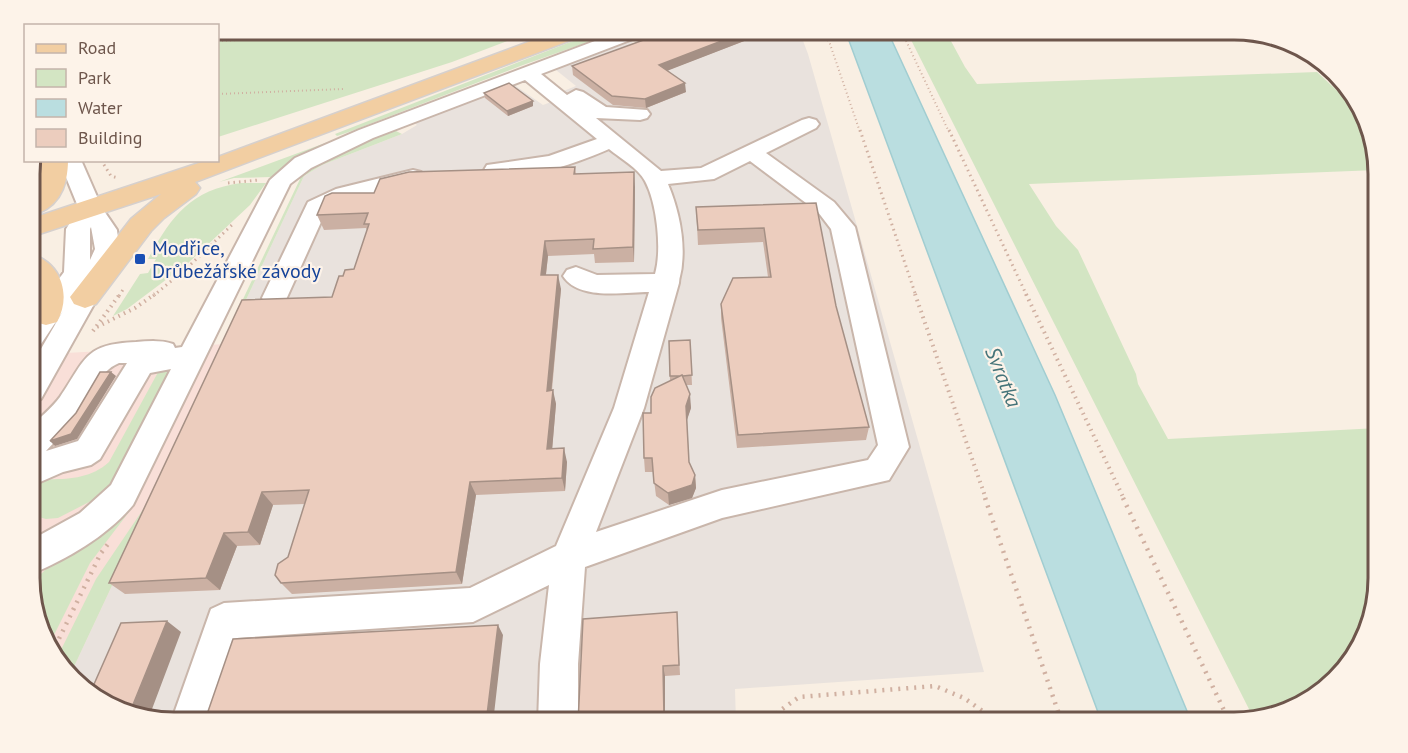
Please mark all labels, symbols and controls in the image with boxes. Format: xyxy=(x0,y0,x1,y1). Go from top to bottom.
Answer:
legend xyxy=(24,24,219,162)
text: Road xyxy=(78,36,116,59)
text: Park xyxy=(78,66,111,89)
text: Water xyxy=(78,96,122,119)
text: Building xyxy=(78,126,142,149)
place label: Modřice, Drůbežářské závody xyxy=(152,235,321,284)
marker: Modřice, Drůbežářské závody xyxy=(133,252,147,266)
water label: Svratka xyxy=(979,343,1028,412)

